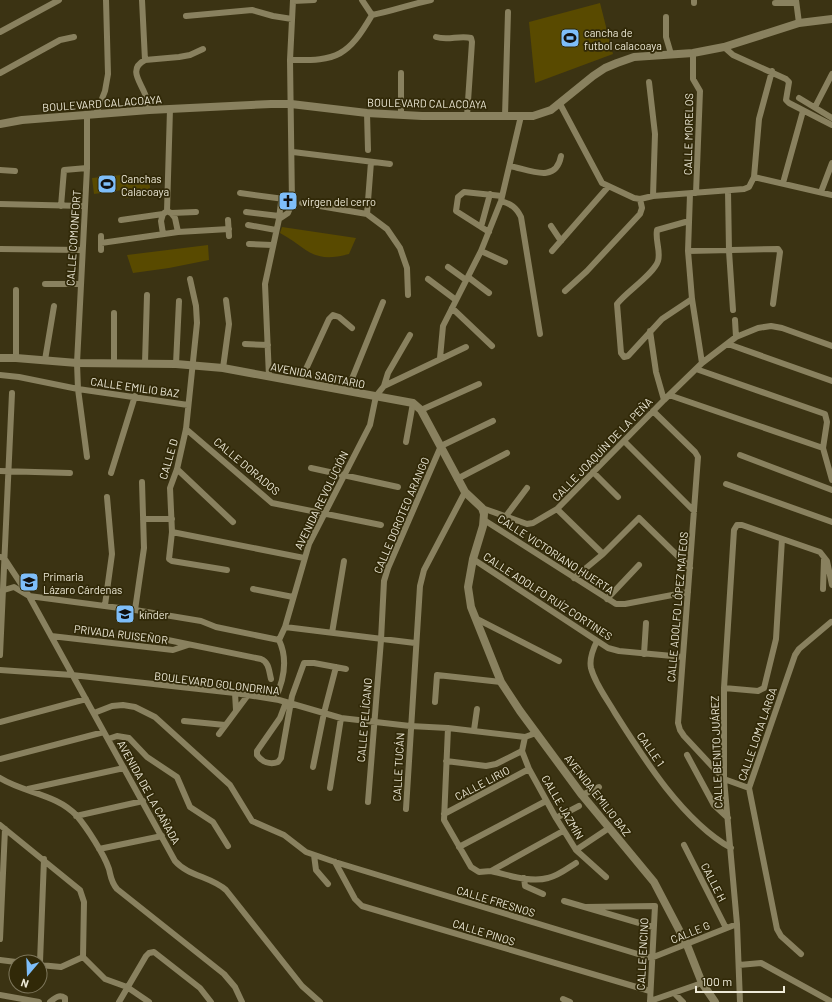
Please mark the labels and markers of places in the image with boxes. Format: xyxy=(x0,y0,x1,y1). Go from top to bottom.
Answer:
place label: cancha de futbol calacoaya xyxy=(584,26,662,52)
sports icon: cancha de futbol calacoaya xyxy=(559,27,581,49)
place label: Canchas Calacoaya xyxy=(121,172,169,198)
sports icon: Canchas Calacoaya xyxy=(96,173,118,195)
church icon: virgen del cerro xyxy=(277,190,299,212)
place label: virgen del cerro xyxy=(302,195,376,208)
place label: Primaria Lázaro Cárdenas xyxy=(43,570,122,596)
school or university icon: Primaria Lázaro Cárdenas xyxy=(18,571,40,593)
school or university icon: kínder xyxy=(114,603,136,625)
place label: kínder xyxy=(139,608,169,621)

